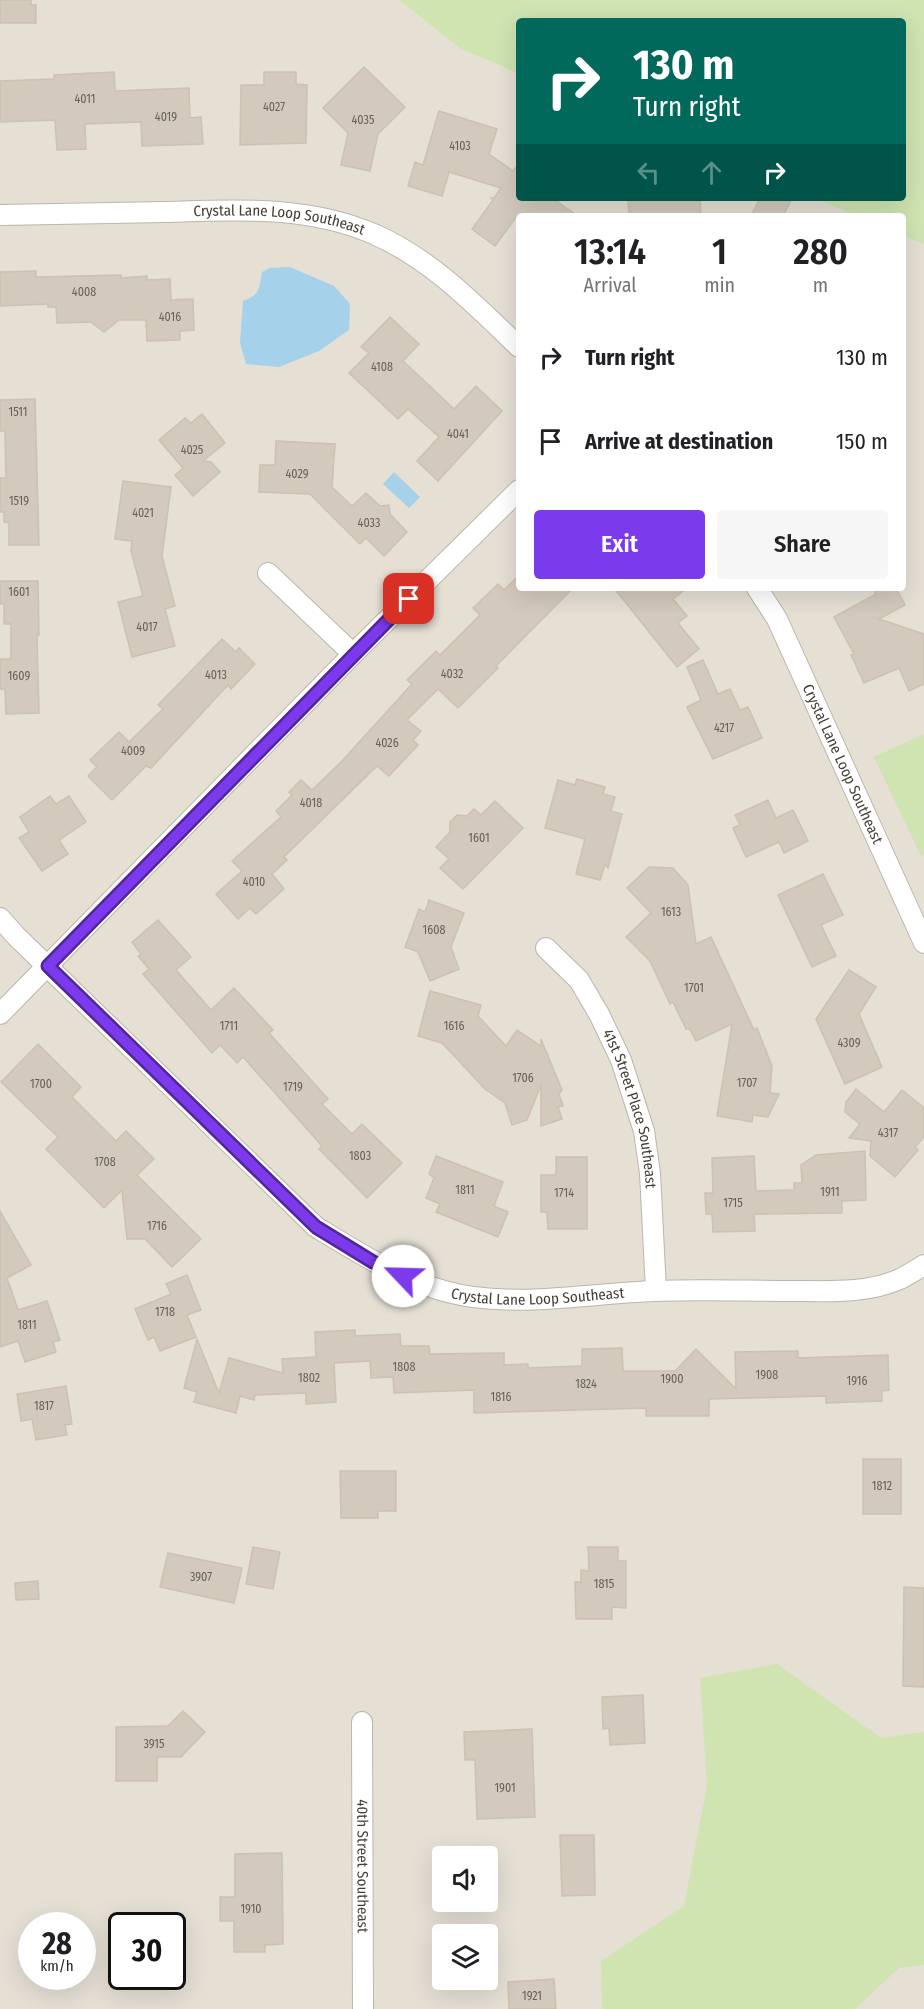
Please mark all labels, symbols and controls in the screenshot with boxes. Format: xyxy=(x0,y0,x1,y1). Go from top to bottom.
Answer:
text: 130 m xyxy=(633,40,734,90)
icon: right xyxy=(534,42,612,120)
text: Turn right xyxy=(633,91,741,123)
house number: 4011 xyxy=(75,92,95,106)
house number: 4027 xyxy=(263,100,285,114)
house number: 4019 xyxy=(155,110,177,124)
house number: 4035 xyxy=(352,113,375,127)
house number: 4103 xyxy=(449,139,471,153)
icon: left xyxy=(632,156,665,189)
icon: ahead xyxy=(695,156,728,189)
icon: right xyxy=(758,156,791,189)
street label: Crystal Lane Loop Southeast xyxy=(193,201,368,239)
text: 13:14 xyxy=(574,230,646,274)
text: 1 xyxy=(712,230,727,274)
text: 280 xyxy=(793,230,848,274)
text: Arrival xyxy=(584,273,637,297)
text: min xyxy=(704,273,735,297)
text: m xyxy=(813,273,828,297)
house number: 4008 xyxy=(72,285,96,299)
house number: 4016 xyxy=(159,310,181,324)
icon: right xyxy=(534,341,567,374)
text: Turn right xyxy=(585,344,674,371)
text: 130 m xyxy=(836,344,888,371)
house number: 4108 xyxy=(371,360,393,374)
house number: 1511 xyxy=(9,405,27,419)
icon: arrive xyxy=(534,425,567,458)
house number: 4041 xyxy=(447,427,469,441)
text: Arrive at destination xyxy=(585,428,773,455)
text: 150 m xyxy=(836,428,888,455)
house number: 4025 xyxy=(181,443,204,457)
house number: 4029 xyxy=(286,467,309,481)
house number: 1519 xyxy=(9,494,29,508)
house number: 4021 xyxy=(132,506,154,520)
button: Exit xyxy=(534,510,705,579)
button: Share xyxy=(717,510,888,579)
house number: 4033 xyxy=(358,516,380,530)
pin xyxy=(383,573,434,624)
icon: arrive xyxy=(392,582,425,615)
house number: 1601 xyxy=(8,585,30,599)
house number: 4017 xyxy=(136,620,158,634)
house number: 4032 xyxy=(441,667,463,681)
house number: 4013 xyxy=(205,668,227,682)
house number: 1609 xyxy=(8,669,30,683)
street label: Crystal Lane Loop Southeast xyxy=(799,681,887,847)
house number: 4217 xyxy=(714,721,734,735)
house number: 4026 xyxy=(375,736,399,750)
house number: 4009 xyxy=(121,744,145,758)
house number: 4018 xyxy=(300,796,322,810)
house number: 1601 xyxy=(468,831,490,845)
house number: 4010 xyxy=(243,875,265,889)
house number: 1613 xyxy=(661,905,681,919)
house number: 1608 xyxy=(423,923,445,937)
house number: 1701 xyxy=(684,981,704,995)
house number: 1711 xyxy=(220,1019,238,1033)
house number: 1616 xyxy=(444,1019,464,1033)
street label: 41st Street Place Southeast xyxy=(599,1026,660,1189)
house number: 4309 xyxy=(837,1036,861,1050)
house number: 1706 xyxy=(512,1071,534,1085)
house number: 1707 xyxy=(737,1076,757,1090)
house number: 1700 xyxy=(30,1077,52,1091)
house number: 1719 xyxy=(283,1080,303,1094)
house number: 4317 xyxy=(878,1126,898,1140)
house number: 1803 xyxy=(349,1149,371,1163)
house number: 1708 xyxy=(94,1155,116,1169)
house number: 1811 xyxy=(455,1183,475,1197)
house number: 1911 xyxy=(820,1185,840,1199)
house number: 1714 xyxy=(554,1186,574,1200)
house number: 1715 xyxy=(723,1196,743,1210)
house number: 1716 xyxy=(147,1219,167,1233)
position arrow xyxy=(371,1244,435,1308)
street label: Crystal Lane Loop Southeast xyxy=(449,1284,625,1309)
house number: 1718 xyxy=(155,1305,175,1319)
house number: 1811 xyxy=(17,1318,37,1332)
house number: 1808 xyxy=(393,1360,415,1374)
house number: 1908 xyxy=(756,1368,778,1382)
house number: 1802 xyxy=(298,1371,320,1385)
house number: 1900 xyxy=(660,1372,684,1386)
house number: 1916 xyxy=(847,1374,868,1388)
house number: 1824 xyxy=(575,1377,597,1391)
house number: 1816 xyxy=(490,1390,512,1404)
house number: 1817 xyxy=(34,1399,54,1413)
house number: 1812 xyxy=(872,1479,892,1493)
house number: 3907 xyxy=(190,1570,212,1584)
house number: 1815 xyxy=(594,1577,615,1591)
house number: 3915 xyxy=(143,1737,165,1751)
house number: 1901 xyxy=(494,1781,516,1795)
street label: 40th Street Southeast xyxy=(353,1799,372,1933)
map controls xyxy=(432,1846,498,1990)
button: sound xyxy=(432,1846,498,1912)
house number: 1910 xyxy=(240,1902,262,1916)
speed limit sign: 30 xyxy=(108,1912,186,1990)
button: layers xyxy=(432,1924,498,1990)
text: 28 xyxy=(42,1926,72,1962)
text: km/h xyxy=(40,1957,74,1975)
house number: 1921 xyxy=(522,1989,542,2003)

